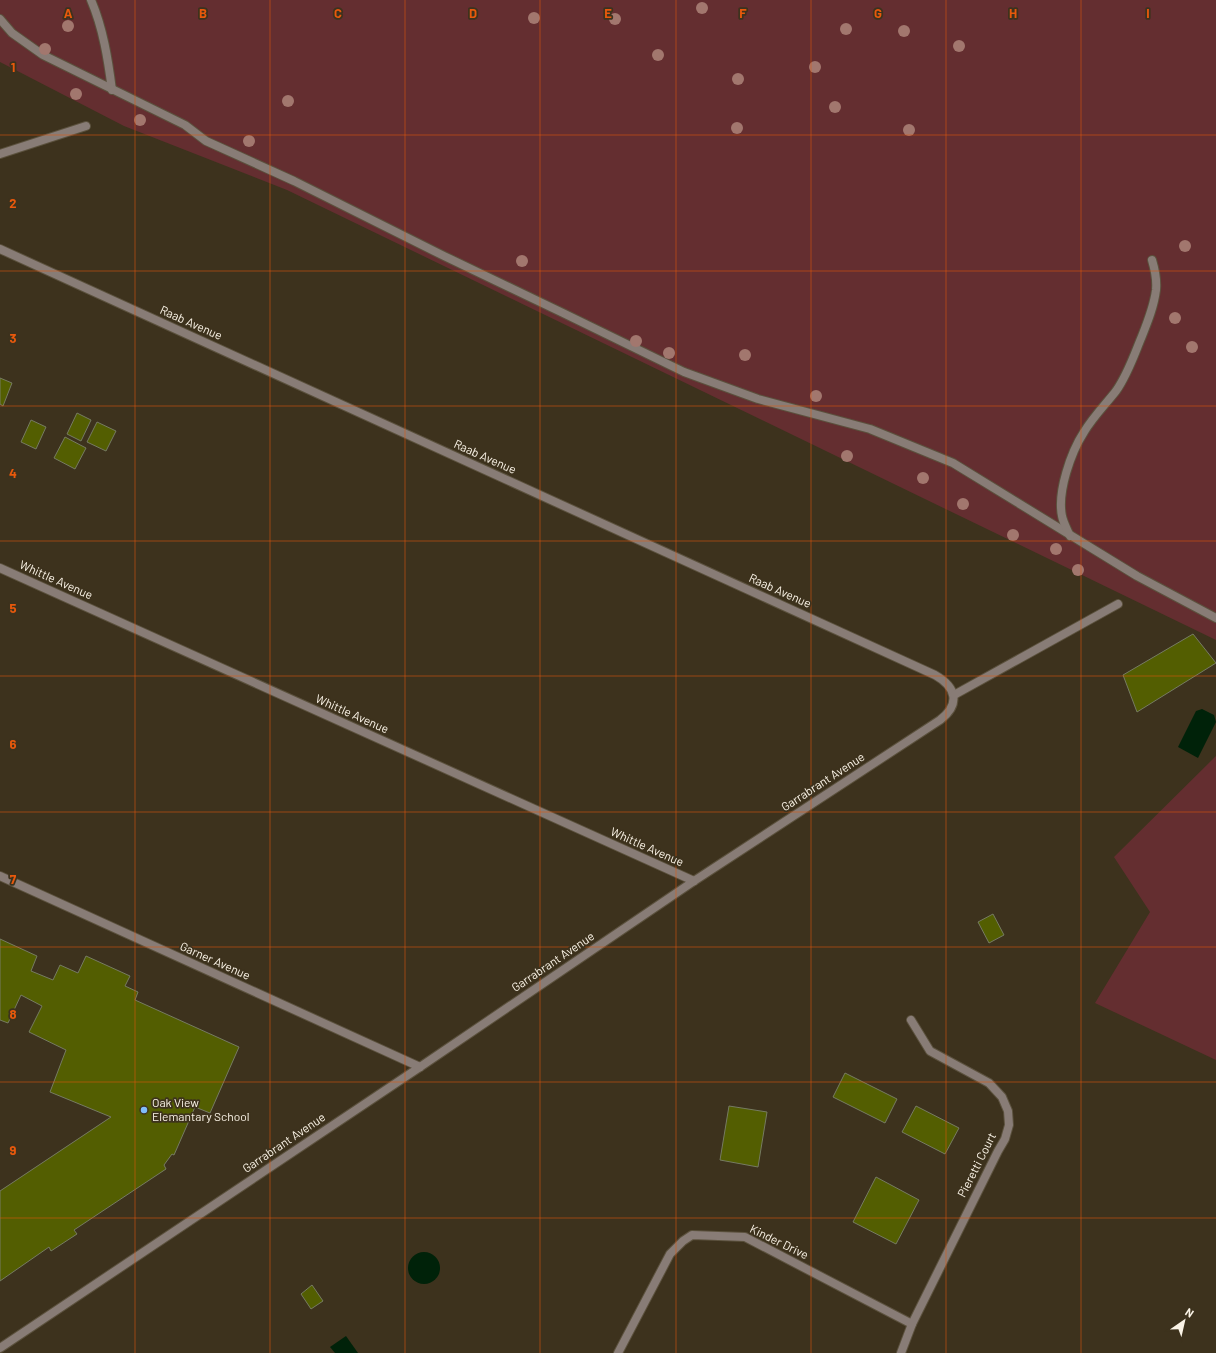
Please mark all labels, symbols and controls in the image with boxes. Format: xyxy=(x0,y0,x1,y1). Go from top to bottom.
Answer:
text: A xyxy=(64,5,73,21)
text: B xyxy=(199,5,207,21)
text: C xyxy=(334,5,342,21)
text: D xyxy=(469,5,477,21)
text: E xyxy=(604,5,612,21)
text: F xyxy=(739,5,747,21)
text: G xyxy=(874,5,882,21)
text: H xyxy=(1009,5,1017,21)
text: I xyxy=(1146,5,1150,21)
text: 1 xyxy=(11,59,15,75)
text: 2 xyxy=(9,195,17,211)
street label: Raab Avenue xyxy=(158,302,225,342)
text: 3 xyxy=(9,330,17,346)
street label: Raab Avenue xyxy=(452,436,519,476)
text: 4 xyxy=(9,465,17,481)
street label: Whittle Avenue xyxy=(18,557,95,601)
street label: Raab Avenue xyxy=(747,570,814,610)
text: 5 xyxy=(9,600,17,616)
street label: Whittle Avenue xyxy=(314,691,391,735)
text: 6 xyxy=(10,736,17,752)
street label: Garrabrant Avenue xyxy=(778,749,867,813)
street label: Whittle Avenue xyxy=(609,824,686,868)
text: 7 xyxy=(10,871,17,887)
street label: Garrabrant Avenue xyxy=(508,928,596,994)
street label: Garner Avenue xyxy=(178,938,253,982)
text: 8 xyxy=(9,1006,17,1022)
place label: Oak View Elemantary School xyxy=(152,1095,250,1123)
marker: Oak View Elemantary School xyxy=(139,1105,149,1115)
street label: Garrabrant Avenue xyxy=(239,1109,327,1175)
street label: Pieretti Court xyxy=(954,1130,998,1199)
text: 9 xyxy=(10,1142,17,1158)
street label: Kinder Drive xyxy=(748,1221,811,1261)
north arrow xyxy=(1164,1301,1204,1341)
text: N xyxy=(1183,1305,1197,1320)

